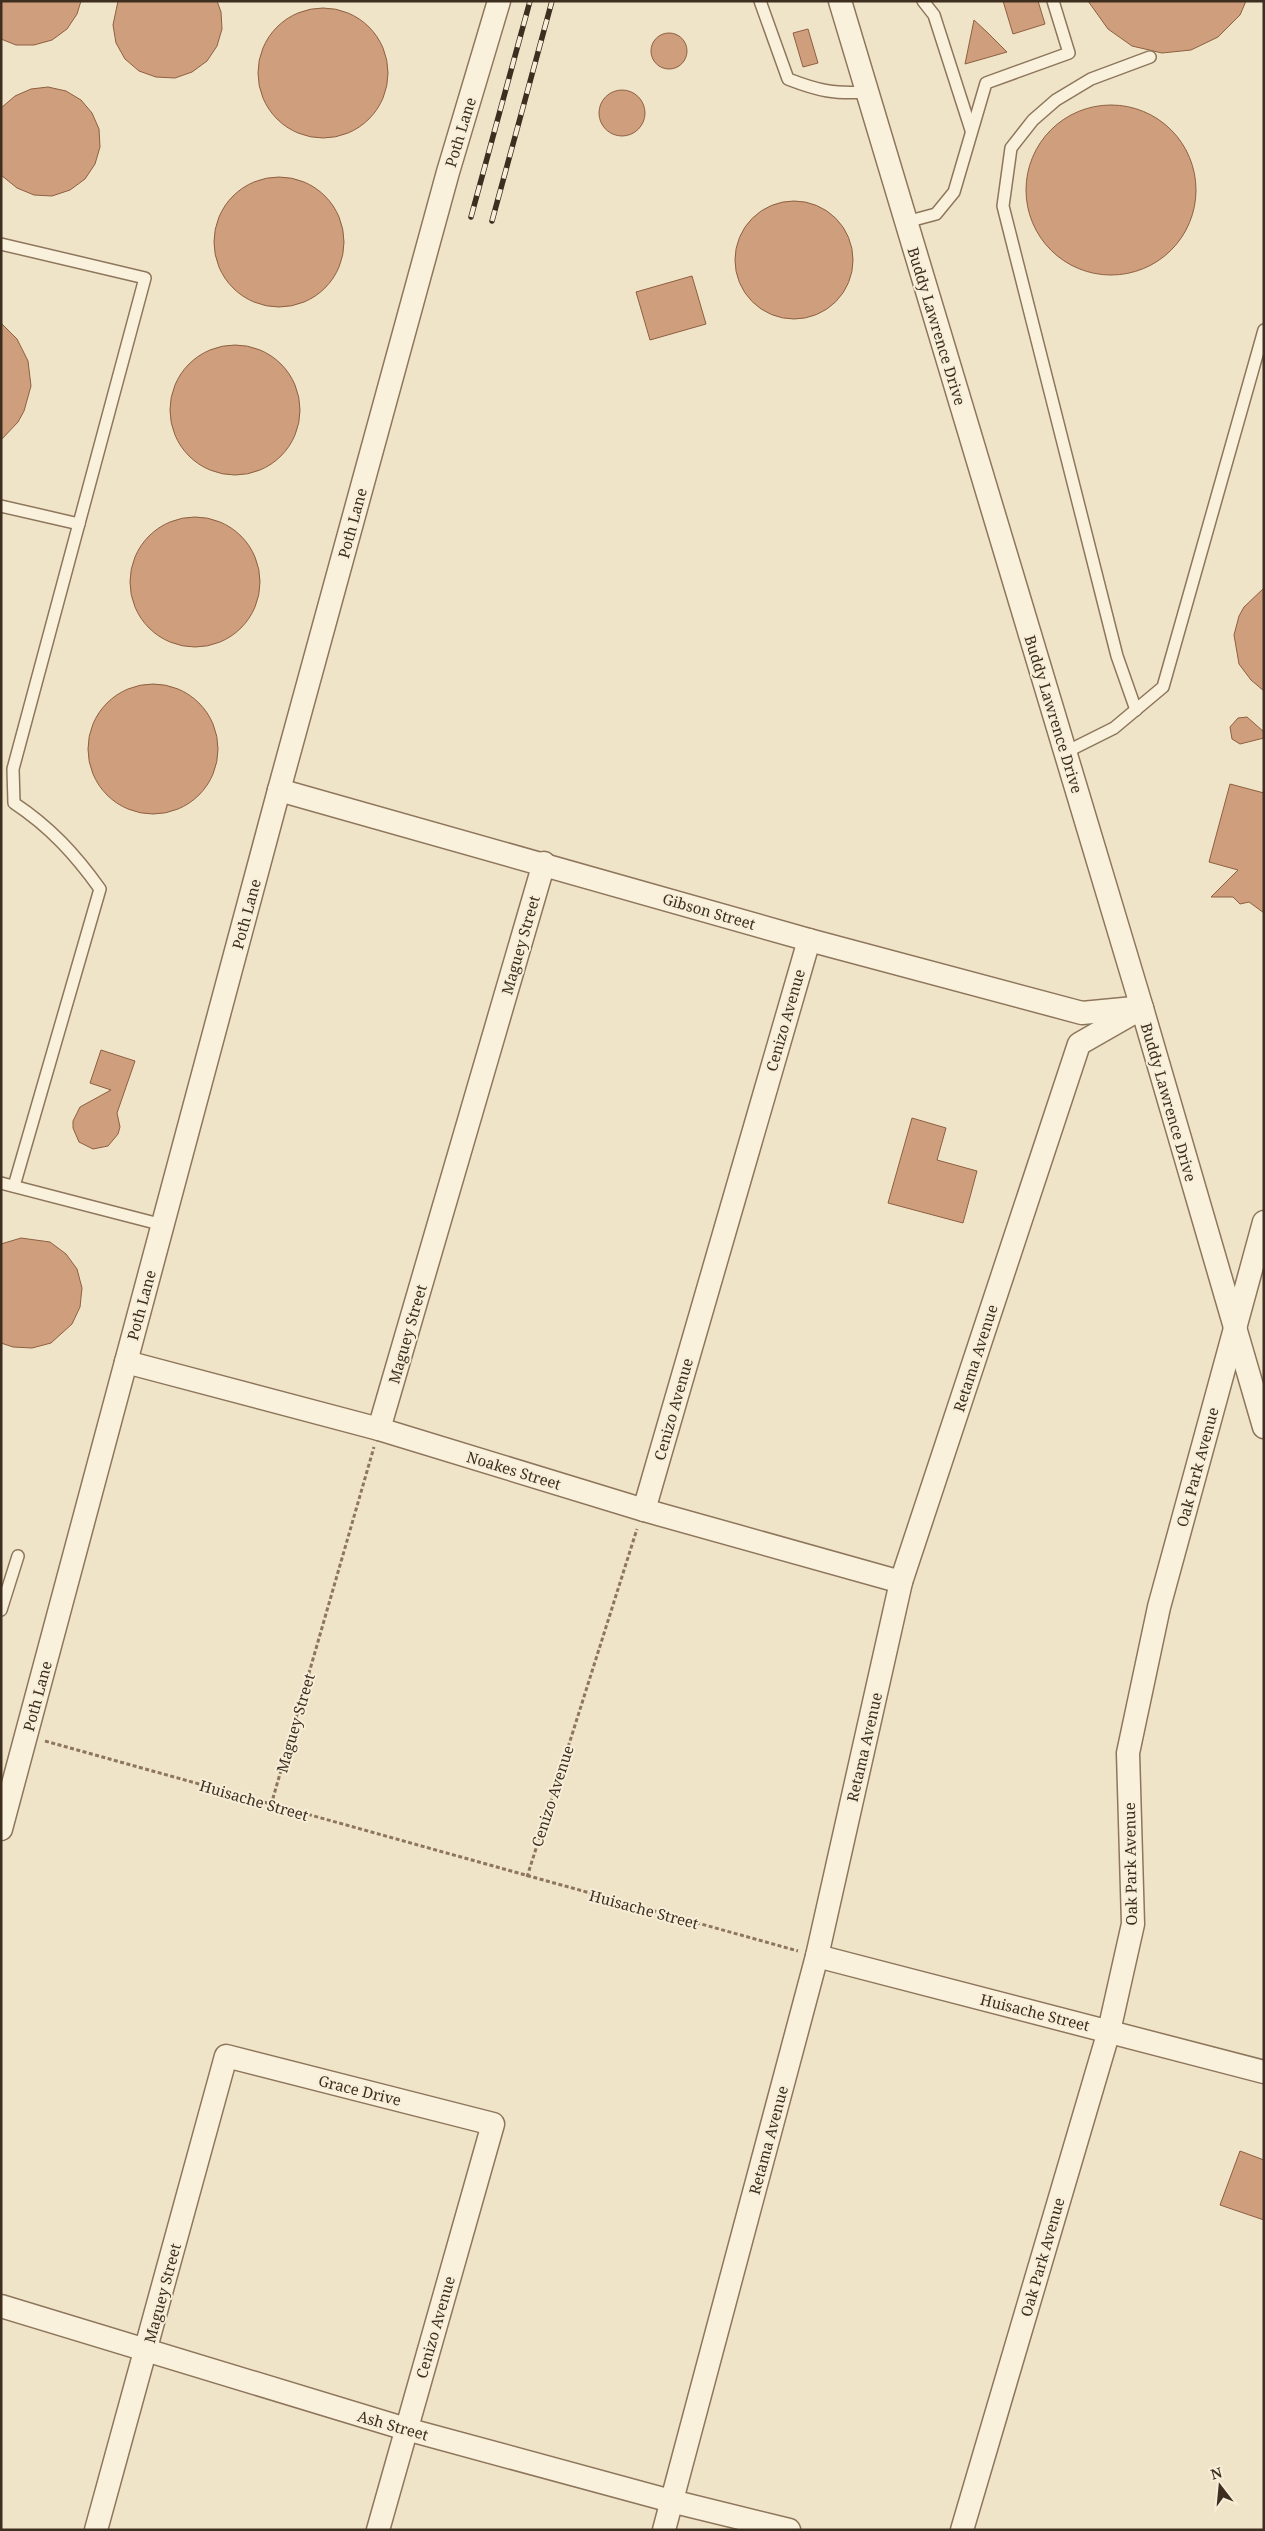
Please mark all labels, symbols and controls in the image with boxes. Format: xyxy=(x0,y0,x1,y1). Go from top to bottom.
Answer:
street label: Poth Lane xyxy=(440,95,480,169)
street label: Buddy Lawrence Drive xyxy=(903,244,971,408)
street label: Poth Lane xyxy=(333,486,371,560)
street label: Buddy Lawrence Drive xyxy=(1020,632,1088,796)
street label: Poth Lane xyxy=(227,877,265,951)
street label: Gibson Street xyxy=(660,888,758,934)
street label: Maguey Street xyxy=(496,893,544,997)
street label: Cenizo Avenue xyxy=(761,967,809,1073)
street label: Buddy Lawrence Drive xyxy=(1137,1020,1201,1184)
street label: Poth Lane xyxy=(122,1268,160,1342)
street label: Maguey Street xyxy=(383,1282,431,1386)
street label: Retama Avenue xyxy=(948,1302,1002,1414)
street label: Cenizo Avenue xyxy=(649,1356,697,1462)
street label: Oak Park Avenue xyxy=(1171,1405,1223,1529)
street label: Noakes Street xyxy=(464,1446,564,1494)
street label: Poth Lane xyxy=(18,1659,56,1733)
street label: Maguey Street xyxy=(271,1671,319,1775)
street label: Retama Avenue xyxy=(842,1690,886,1804)
street label: Cenizo Avenue xyxy=(526,1743,578,1849)
street label: Huisache Street xyxy=(197,1775,311,1825)
street label: Oak Park Avenue xyxy=(1119,1802,1141,1926)
street label: Huisache Street xyxy=(587,1885,701,1933)
street label: Huisache Street xyxy=(978,1989,1092,2035)
street label: Grace Drive xyxy=(316,2070,404,2110)
street label: Retama Avenue xyxy=(744,2083,792,2197)
street label: Oak Park Avenue xyxy=(1015,2195,1069,2319)
street label: Maguey Street xyxy=(139,2241,185,2345)
street label: Cenizo Avenue xyxy=(411,2274,459,2380)
street label: Ash Street xyxy=(355,2405,431,2445)
north arrow xyxy=(1195,2461,1245,2511)
text: N xyxy=(1208,2462,1224,2484)

